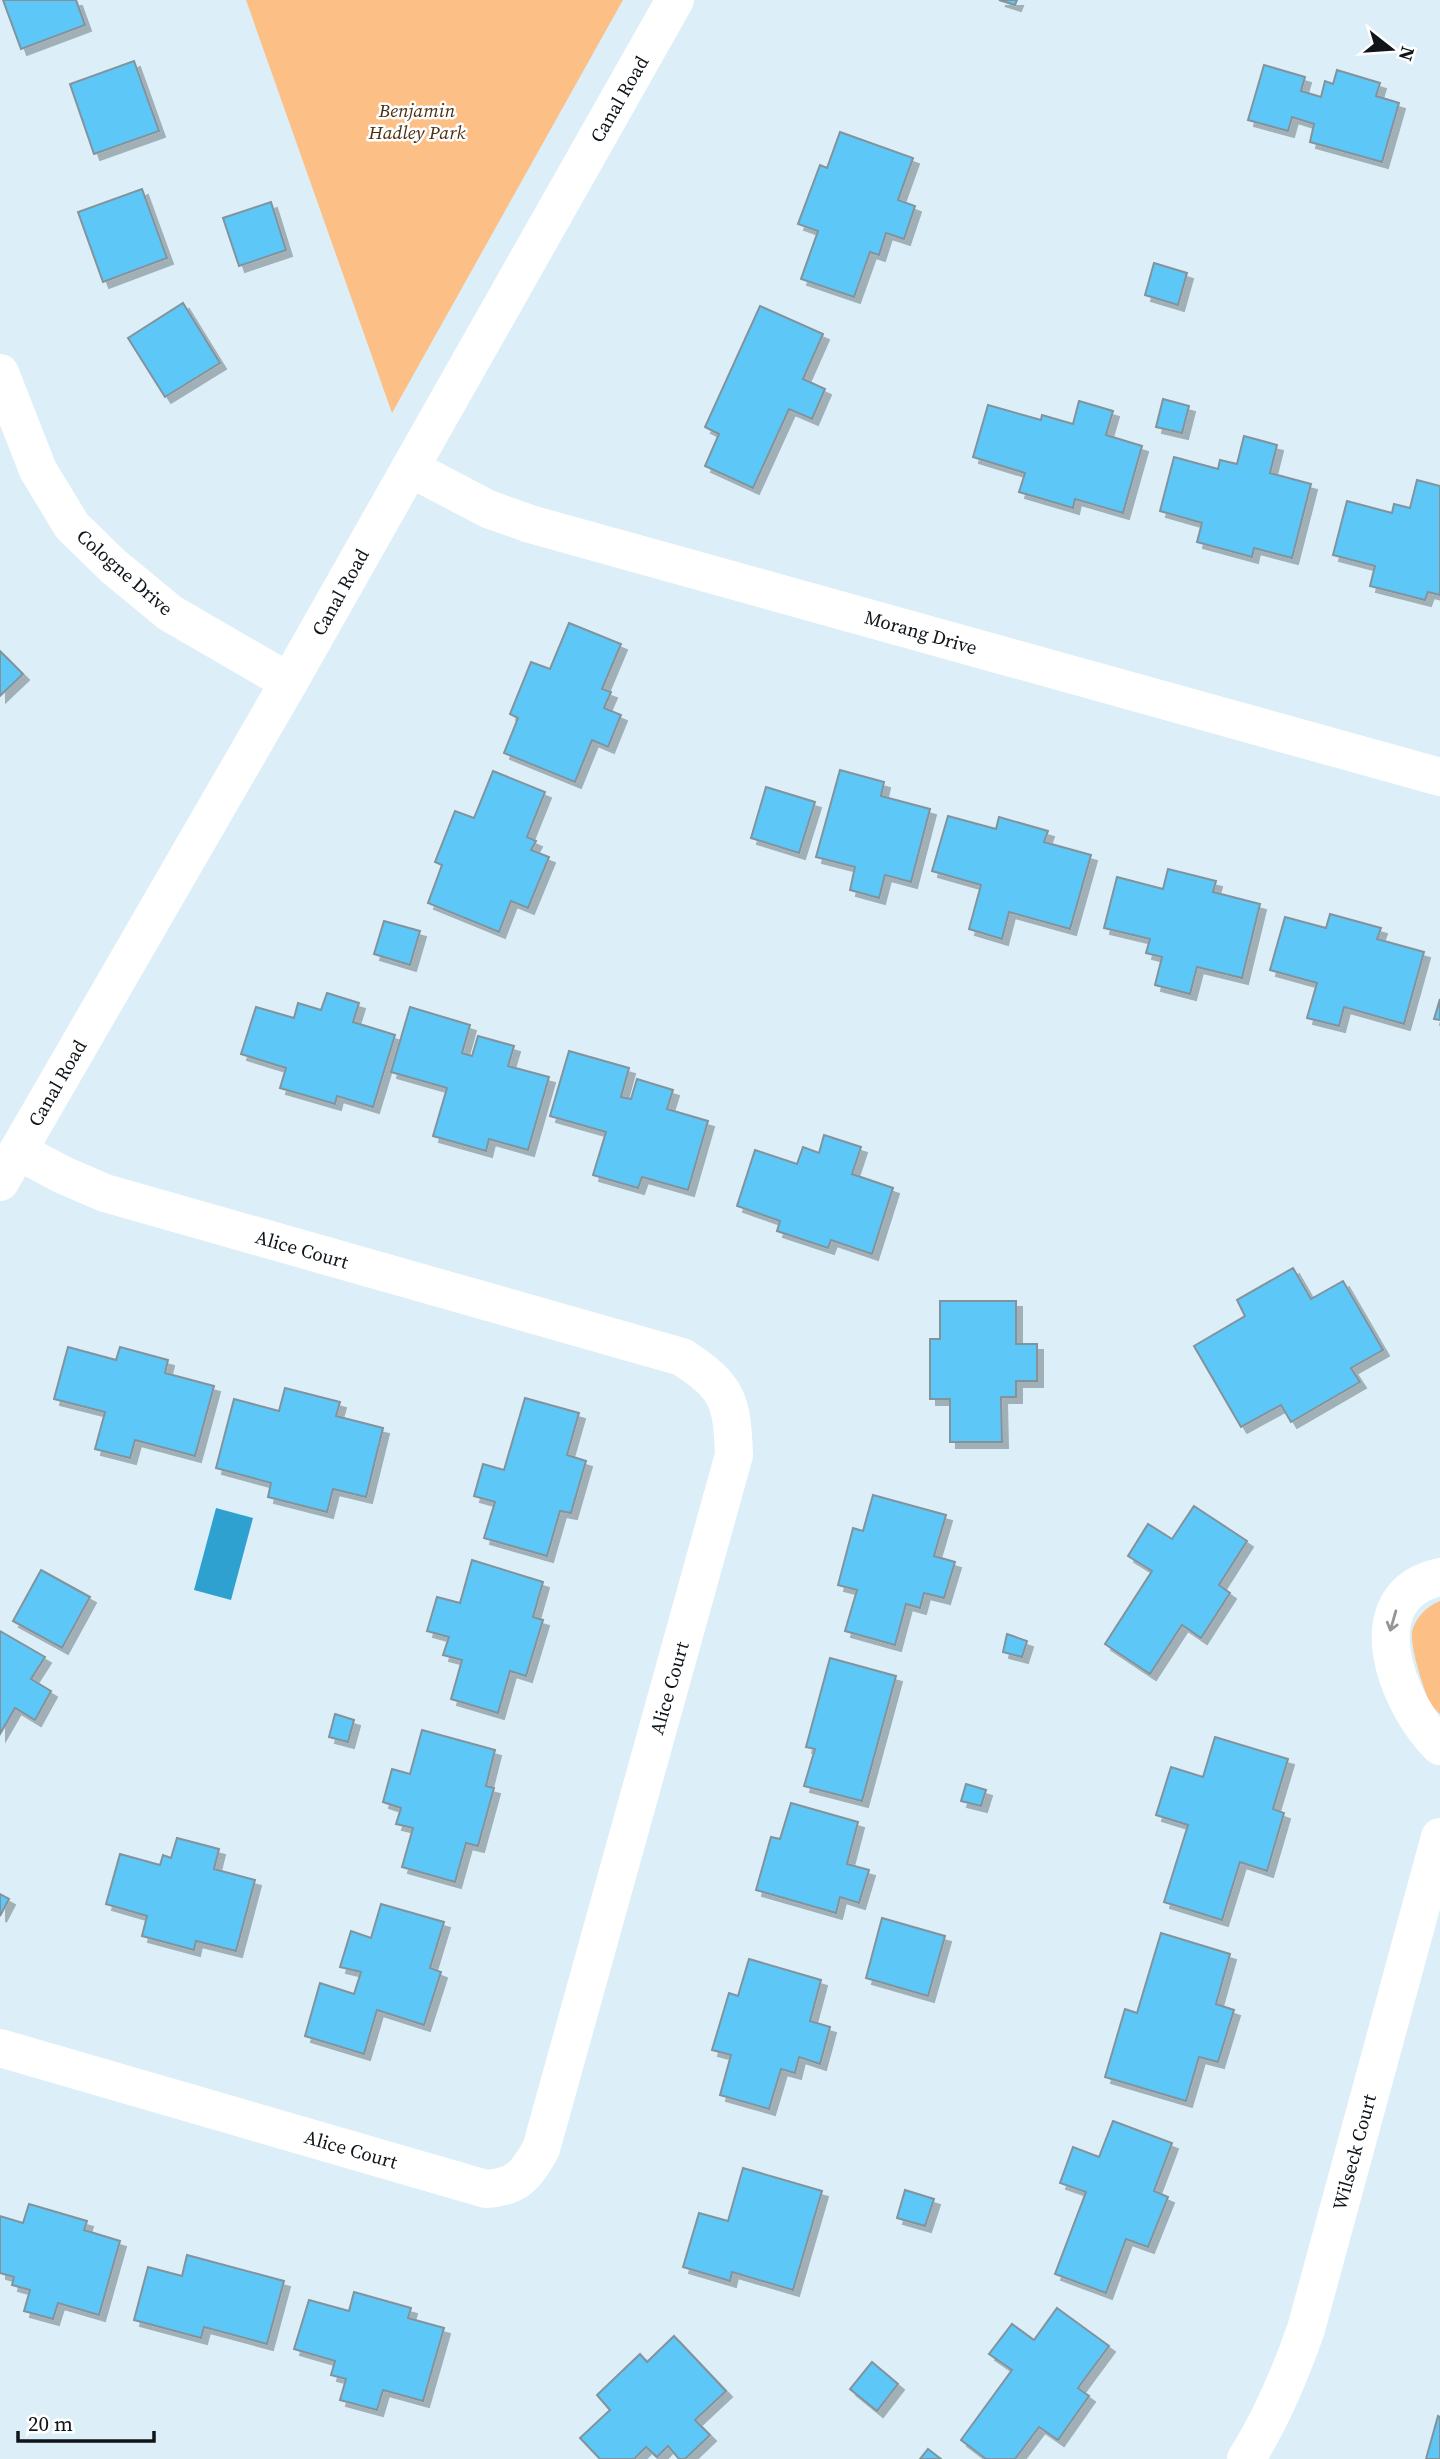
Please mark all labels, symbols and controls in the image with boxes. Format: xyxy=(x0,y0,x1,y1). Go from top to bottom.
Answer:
north arrow xyxy=(1356,14,1426,84)
text: N xyxy=(1393,44,1422,65)
street label: Canal Road xyxy=(584,51,654,147)
park label: Benjamin Hadley Park xyxy=(368,97,466,145)
street label: Cologne Drive xyxy=(71,523,179,621)
street label: Canal Road xyxy=(305,544,375,640)
street label: Morang Drive xyxy=(862,603,980,661)
street label: Canal Road xyxy=(22,1035,92,1131)
street label: Alice Court xyxy=(253,1223,352,1275)
one-way arrow xyxy=(1386,1609,1399,1631)
street label: Alice Court xyxy=(643,1638,695,1737)
street label: Wilseck Court xyxy=(1326,2090,1382,2213)
street label: Alice Court xyxy=(302,2123,401,2175)
scale bar xyxy=(18,2400,154,2444)
text: 20 m xyxy=(28,2409,73,2438)

